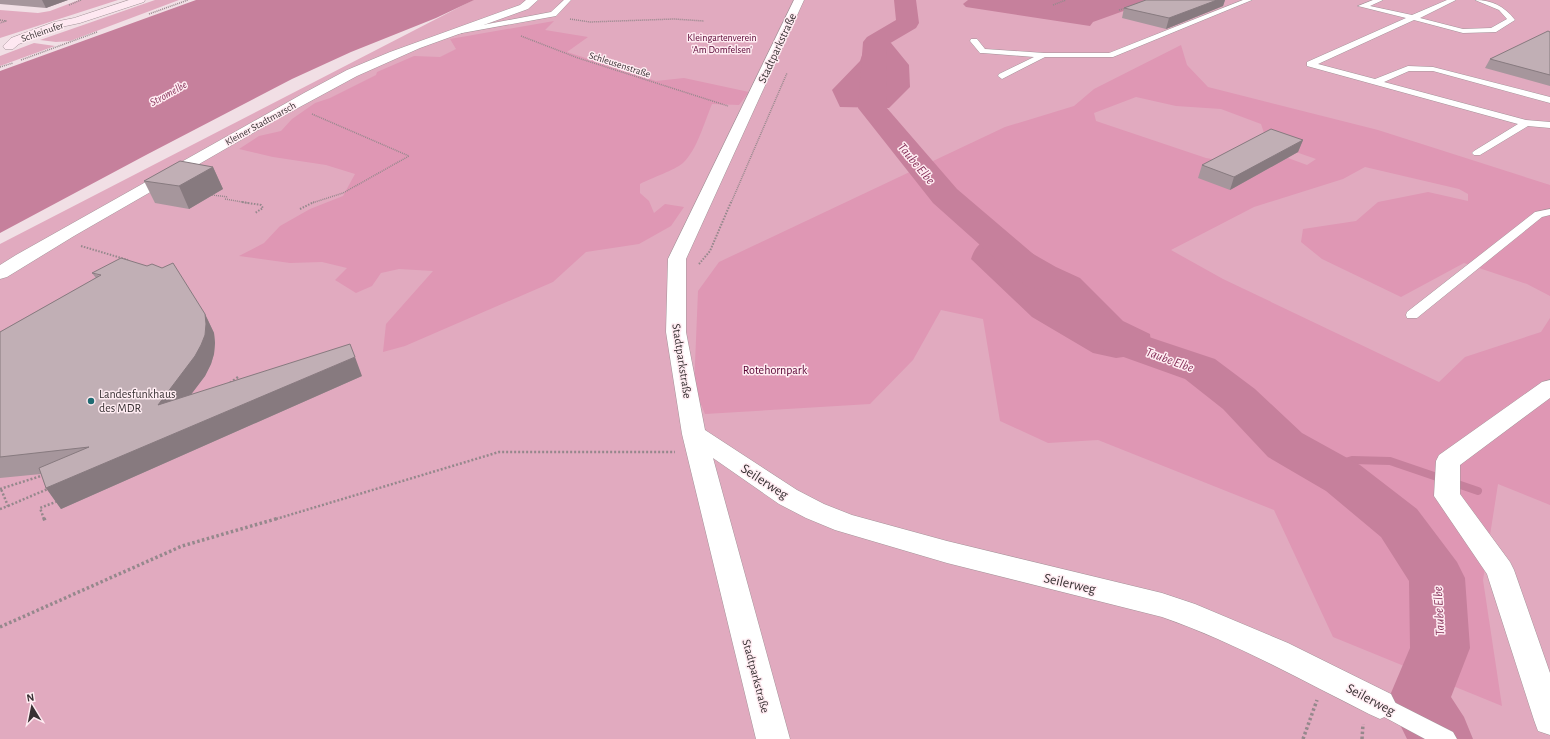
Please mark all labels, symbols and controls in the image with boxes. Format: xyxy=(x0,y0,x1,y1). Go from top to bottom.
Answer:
street label: Stadtparkstraße xyxy=(756,11,798,85)
street label: Schleinufer xyxy=(20,20,65,44)
park label: Kleingartenverein 'Am Domfelsen' xyxy=(687,33,757,55)
street label: Schleusenstraße xyxy=(588,50,652,80)
water label: Stromelbe xyxy=(148,79,189,108)
street label: Kleiner Stadtmarsch xyxy=(224,100,297,147)
water label: Taube Elbe xyxy=(895,141,937,187)
street label: Stadtparkstraße xyxy=(670,323,694,399)
water label: Taube Elbe xyxy=(1144,346,1195,375)
park label: Rotehornpark xyxy=(743,364,808,376)
place label: Landesfunkhaus des MDR xyxy=(99,388,175,414)
marker: Landesfunkhaus des MDR xyxy=(86,396,96,406)
street label: Seilerweg xyxy=(738,461,791,502)
street label: Seilerweg xyxy=(1042,571,1097,597)
water label: Taube Elbe xyxy=(1432,586,1447,636)
street label: Stadtparkstraße xyxy=(740,638,772,714)
street label: Seilerweg xyxy=(1344,681,1397,719)
north arrow xyxy=(12,687,52,727)
text: N xyxy=(26,692,35,704)

